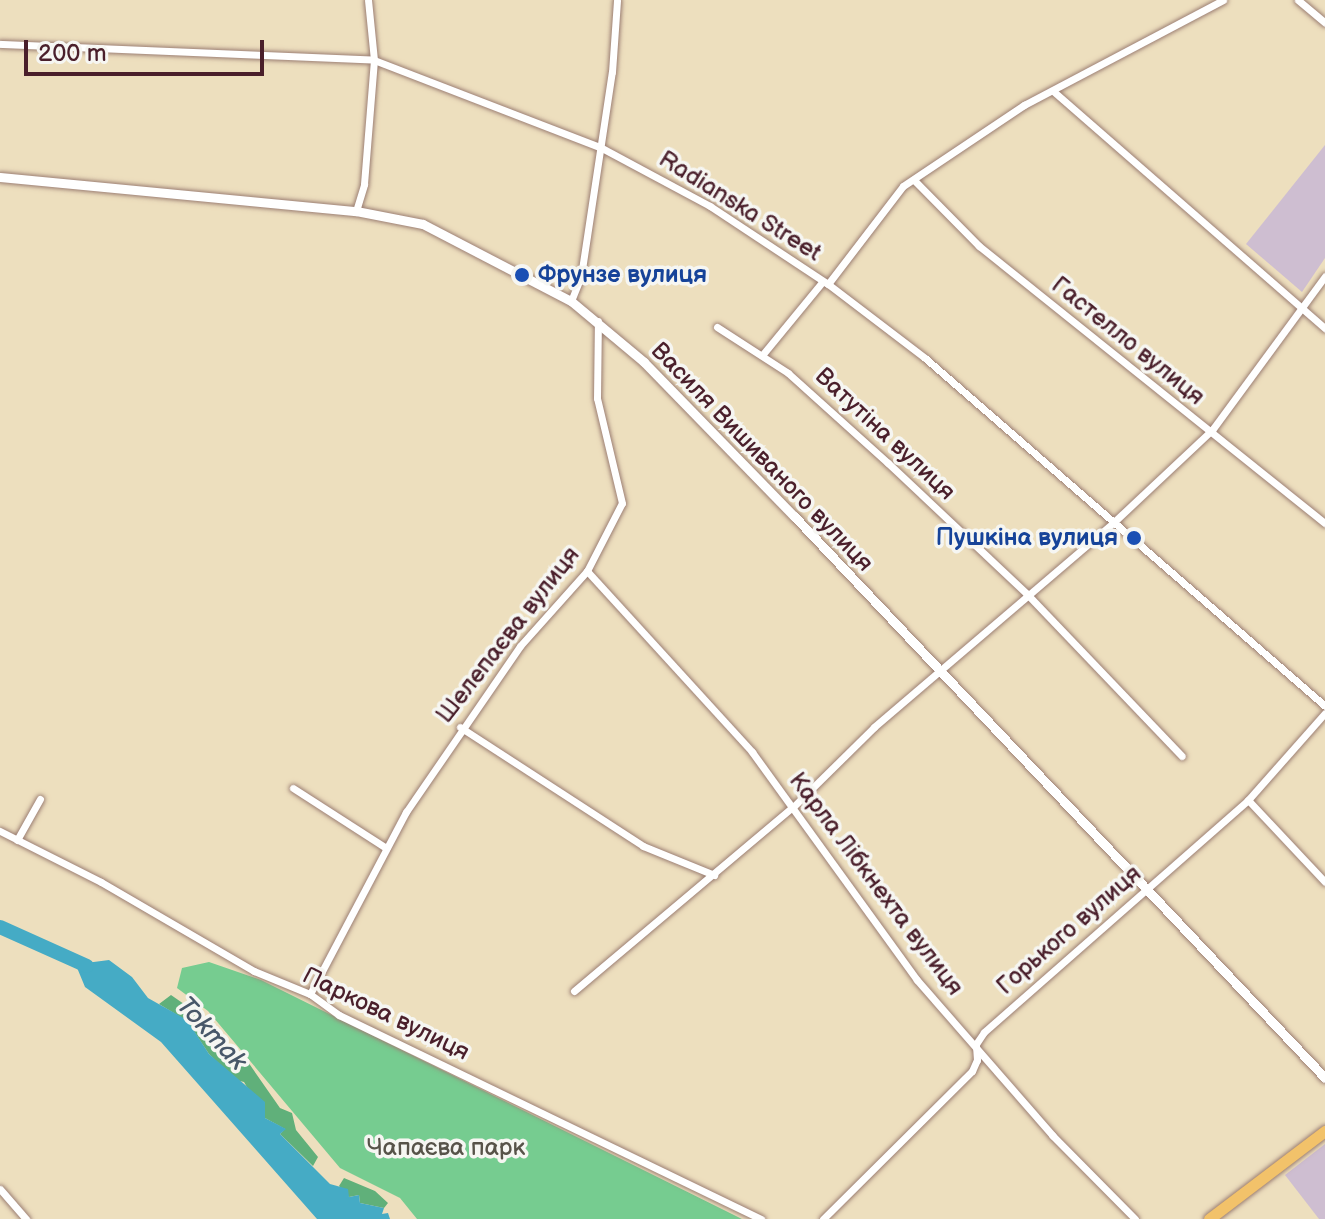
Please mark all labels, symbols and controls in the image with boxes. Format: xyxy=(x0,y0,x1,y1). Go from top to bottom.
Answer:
scale bar xyxy=(28,24,268,74)
text: 200 m xyxy=(38,39,107,68)
street label: Radianska Street xyxy=(653,144,827,268)
place label: Фрунзе вулиця xyxy=(538,261,707,289)
marker: Фрунзе вулиця xyxy=(513,266,531,284)
street label: Гастелло вулиця xyxy=(1046,271,1210,411)
street label: Василя Вишиваного вулиця xyxy=(645,336,879,578)
street label: Ватутіна вулиця xyxy=(809,362,961,506)
place label: Пушкіна вулиця xyxy=(936,524,1118,552)
marker: Пушкіна вулиця xyxy=(1125,529,1143,547)
street label: Шелепаєва вулиця xyxy=(430,541,586,729)
street label: Карла Лібкнехта вулиця xyxy=(783,767,969,1001)
street label: Горького вулиця xyxy=(991,859,1147,1001)
street label: Паркова вулиця xyxy=(298,961,474,1067)
water label: Tokmak xyxy=(169,991,253,1077)
park label: Чапаєва парк xyxy=(367,1134,525,1162)

